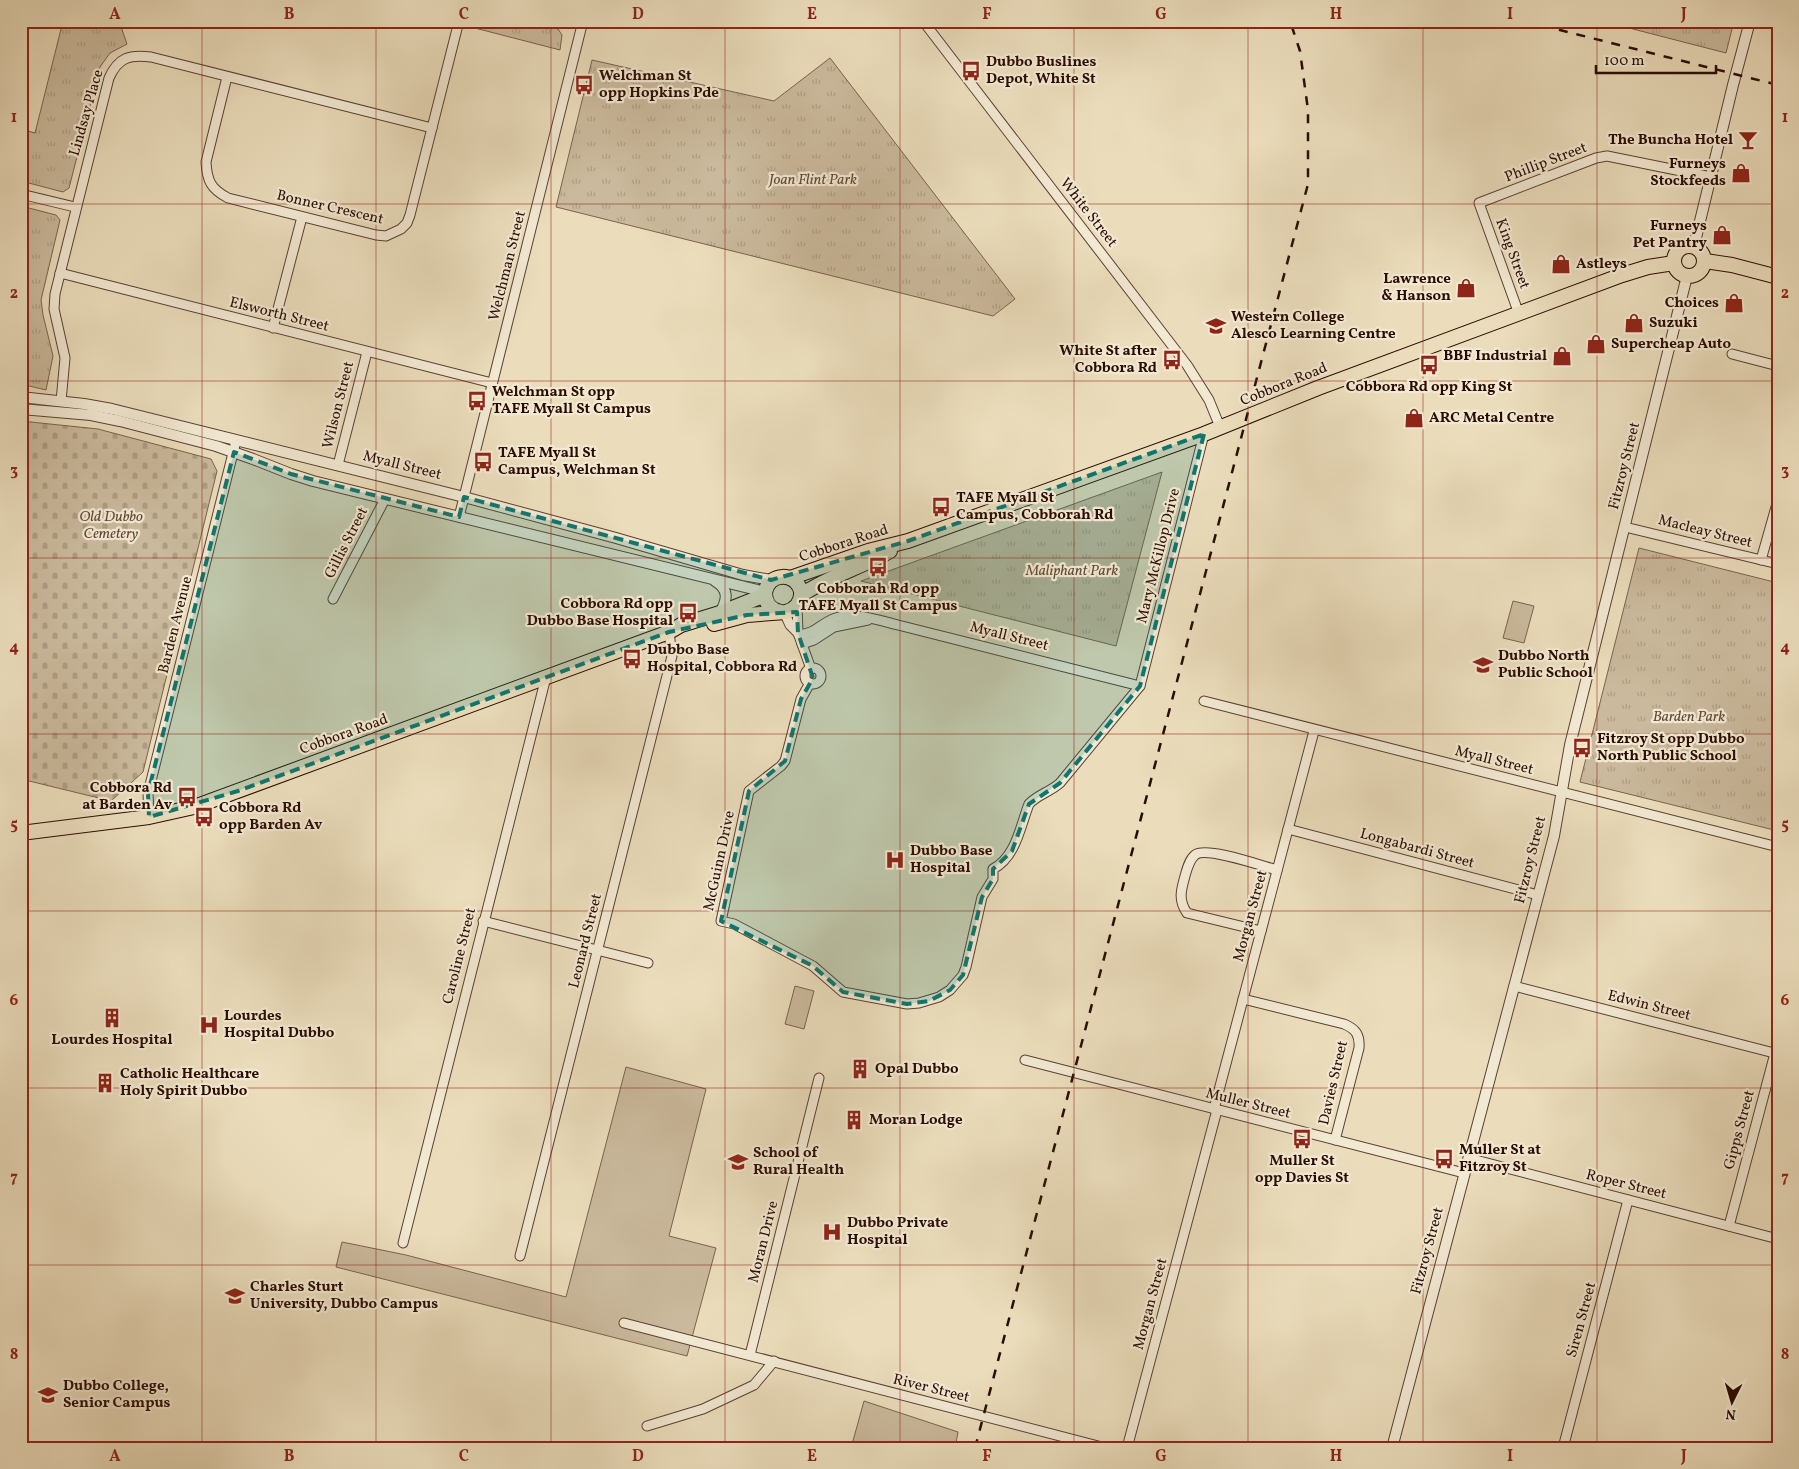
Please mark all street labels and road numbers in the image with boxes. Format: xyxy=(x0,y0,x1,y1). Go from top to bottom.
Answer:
street label: Lindsay Place xyxy=(65,67,109,159)
street label: Phillip Street xyxy=(1502,138,1590,188)
street label: White Street xyxy=(1054,174,1122,252)
street label: Bonner Crescent xyxy=(274,185,386,231)
street label: Welchman Street xyxy=(484,209,532,323)
street label: King Street xyxy=(1490,216,1534,292)
street label: Elsworth Street xyxy=(227,292,331,338)
street label: Cobbora Road xyxy=(1237,358,1331,412)
street label: Wilson Street xyxy=(318,359,360,451)
street label: Fitzroy Street xyxy=(1604,420,1646,512)
street label: Myall Street xyxy=(361,446,443,486)
street label: Mary McKillop Drive xyxy=(1132,486,1186,626)
street label: Gillis Street xyxy=(320,504,374,582)
street label: Macleay Street xyxy=(1656,510,1754,554)
street label: Cobbora Road xyxy=(797,520,891,568)
street label: Barden Avenue xyxy=(154,574,198,676)
street label: Myall Street xyxy=(968,617,1050,657)
street label: Cobbora Road xyxy=(297,709,391,761)
street label: Myall Street xyxy=(1453,741,1535,781)
street label: McGuinn Drive xyxy=(699,809,741,913)
street label: Fitzroy Street xyxy=(1510,814,1552,906)
street label: Longabardi Street xyxy=(1357,824,1477,874)
street label: Morgan Street xyxy=(1229,868,1273,964)
street label: Leonard Street xyxy=(564,891,608,991)
street label: Caroline Street xyxy=(438,906,482,1006)
street label: Edwin Street xyxy=(1605,986,1693,1026)
street label: Davies Street xyxy=(1314,1039,1354,1127)
street label: Muller Street xyxy=(1203,1083,1293,1125)
street label: Gipps Street xyxy=(1719,1088,1761,1172)
street label: Roper Street xyxy=(1584,1165,1668,1205)
street label: Moran Drive xyxy=(744,1199,784,1285)
street label: Fitzroy Street xyxy=(1406,1205,1450,1297)
street label: Morgan Street xyxy=(1129,1256,1173,1352)
street label: Siren Street xyxy=(1562,1280,1602,1360)
street label: River Street xyxy=(890,1369,972,1409)

